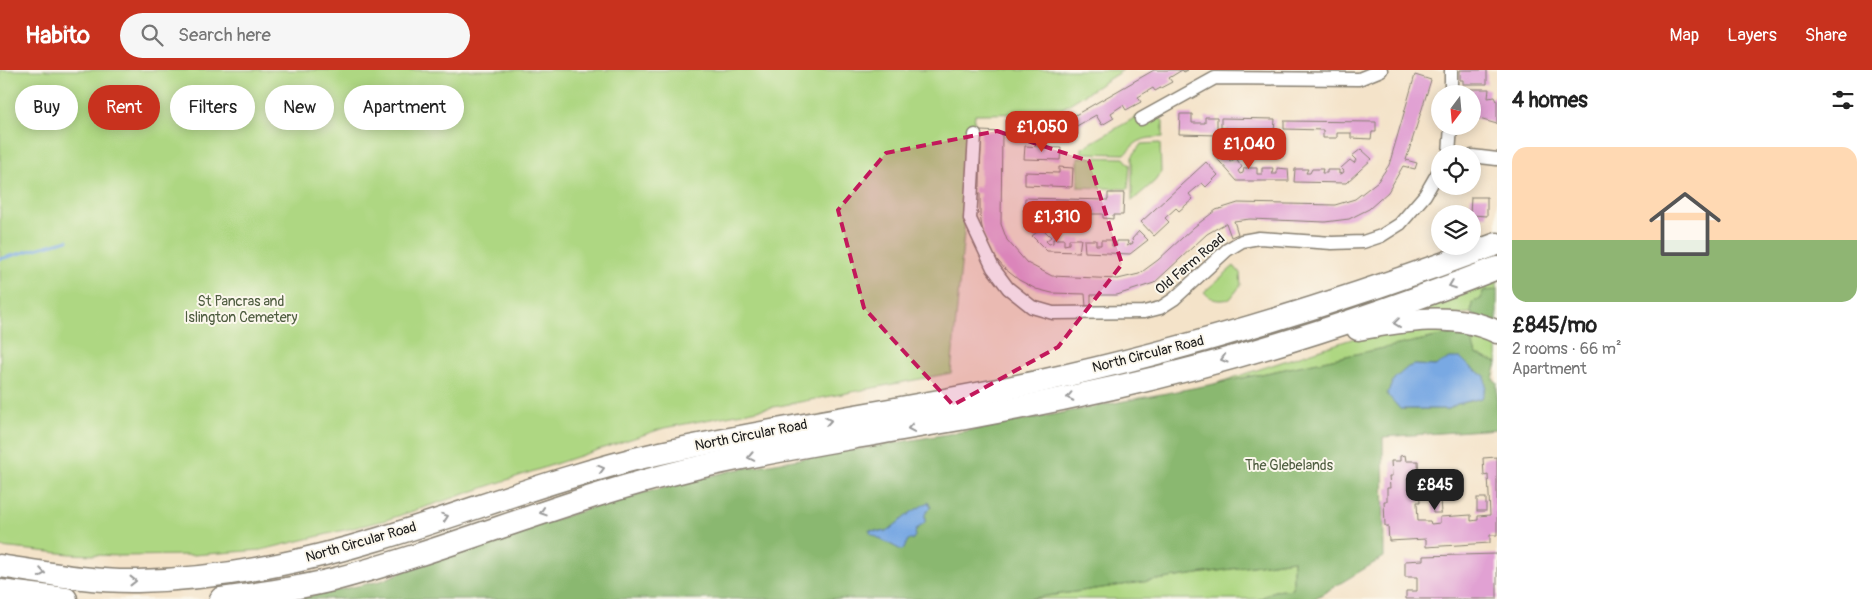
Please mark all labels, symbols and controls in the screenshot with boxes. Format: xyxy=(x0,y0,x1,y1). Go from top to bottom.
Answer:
search box xyxy=(120,13,470,58)
text: Habito xyxy=(25,21,90,50)
icon: search xyxy=(138,21,166,49)
text: Search here xyxy=(178,23,271,47)
text: Map xyxy=(1670,24,1699,47)
text: Layers xyxy=(1727,24,1777,47)
text: Share xyxy=(1805,24,1847,47)
chip: Buy xyxy=(15,85,78,130)
chip: Rent xyxy=(88,85,160,130)
chip: Filters xyxy=(170,85,255,130)
chip: New xyxy=(265,85,334,130)
chip: Apartment xyxy=(344,85,464,130)
north arrow xyxy=(1431,85,1481,135)
map controls xyxy=(1431,85,1481,255)
icon: filters xyxy=(1829,86,1857,114)
text: 4 homes xyxy=(1512,87,1588,114)
pin: £1,050 xyxy=(1001,111,1083,153)
text: £1,050 xyxy=(1016,117,1068,137)
pin: £1,040 xyxy=(1208,128,1290,170)
text: £1,040 xyxy=(1223,134,1275,154)
button: locate xyxy=(1431,145,1481,195)
icon: home xyxy=(1640,179,1730,269)
pin: £1,310 xyxy=(1016,200,1098,243)
button: layers xyxy=(1431,205,1481,255)
text: £1,310 xyxy=(1034,207,1080,227)
street label: Old Farm Road xyxy=(1152,230,1228,298)
one-way arrow xyxy=(1448,280,1456,290)
park label: St Pancras and Islington Cemetery xyxy=(184,293,298,326)
text: £845/mo xyxy=(1512,312,1597,339)
one-way arrow xyxy=(1393,317,1401,328)
street label: North Circular Road xyxy=(1090,332,1206,376)
text: 2 rooms · 66 m² xyxy=(1512,339,1622,359)
one-way arrow xyxy=(1220,354,1228,364)
text: Apartment xyxy=(1512,359,1587,379)
one-way arrow xyxy=(1066,391,1075,402)
street label: North Circular Road xyxy=(693,416,809,454)
one-way arrow xyxy=(824,417,832,427)
one-way arrow xyxy=(906,422,915,432)
one-way arrow xyxy=(746,451,755,461)
park label: The Glebelands xyxy=(1245,457,1334,474)
one-way arrow xyxy=(596,465,604,475)
pin: £845 xyxy=(1405,468,1465,511)
text: £845 xyxy=(1417,475,1453,495)
one-way arrow xyxy=(540,507,548,517)
one-way arrow xyxy=(441,513,449,523)
street label: North Circular Road xyxy=(304,518,418,566)
one-way arrow xyxy=(38,567,47,577)
one-way arrow xyxy=(130,576,138,586)

